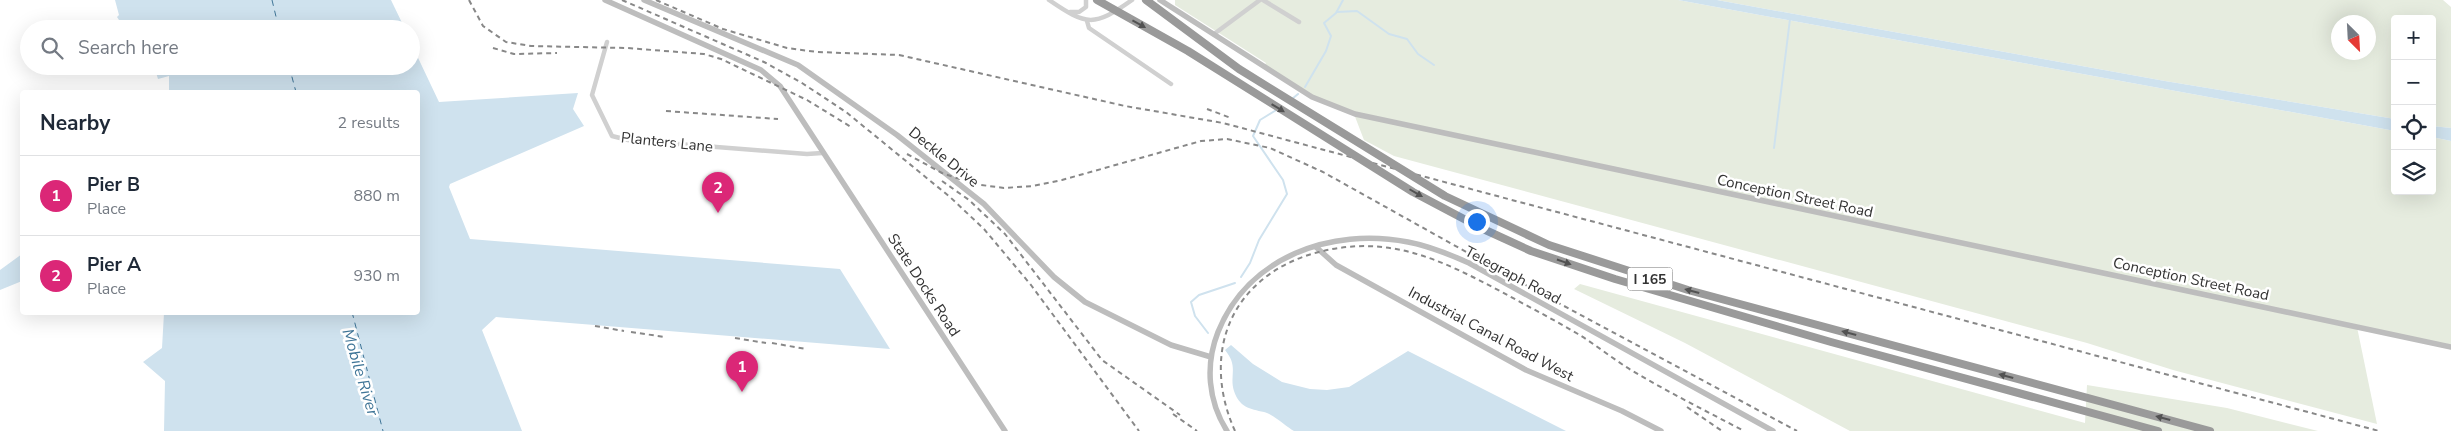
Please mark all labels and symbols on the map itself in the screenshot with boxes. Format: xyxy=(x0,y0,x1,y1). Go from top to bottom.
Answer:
north arrow xyxy=(2331,15,2376,60)
one-way arrow xyxy=(1133,19,1146,28)
one-way arrow xyxy=(1272,103,1285,112)
street label: Deckle Drive xyxy=(905,122,983,192)
street label: Planters Lane xyxy=(620,127,714,157)
street label: Conception Street Road xyxy=(1715,170,1875,222)
pin: 2 xyxy=(702,172,734,213)
one-way arrow xyxy=(1410,189,1423,198)
your location xyxy=(1464,209,1490,235)
street label: State Docks Road xyxy=(883,230,965,340)
street label: Telegraph Road xyxy=(1461,241,1565,309)
street label: Conception Street Road xyxy=(2111,253,2271,305)
one-way arrow xyxy=(1556,259,1571,266)
road number: I 165 xyxy=(1628,268,1672,290)
street label: Industrial Canal Road West xyxy=(1405,282,1578,386)
one-way arrow xyxy=(1684,286,1699,294)
water label: Mobile River xyxy=(336,326,384,420)
one-way arrow xyxy=(1841,329,1856,337)
pin: 1 xyxy=(726,351,758,392)
one-way arrow xyxy=(1998,372,2013,380)
one-way arrow xyxy=(2155,414,2170,422)

